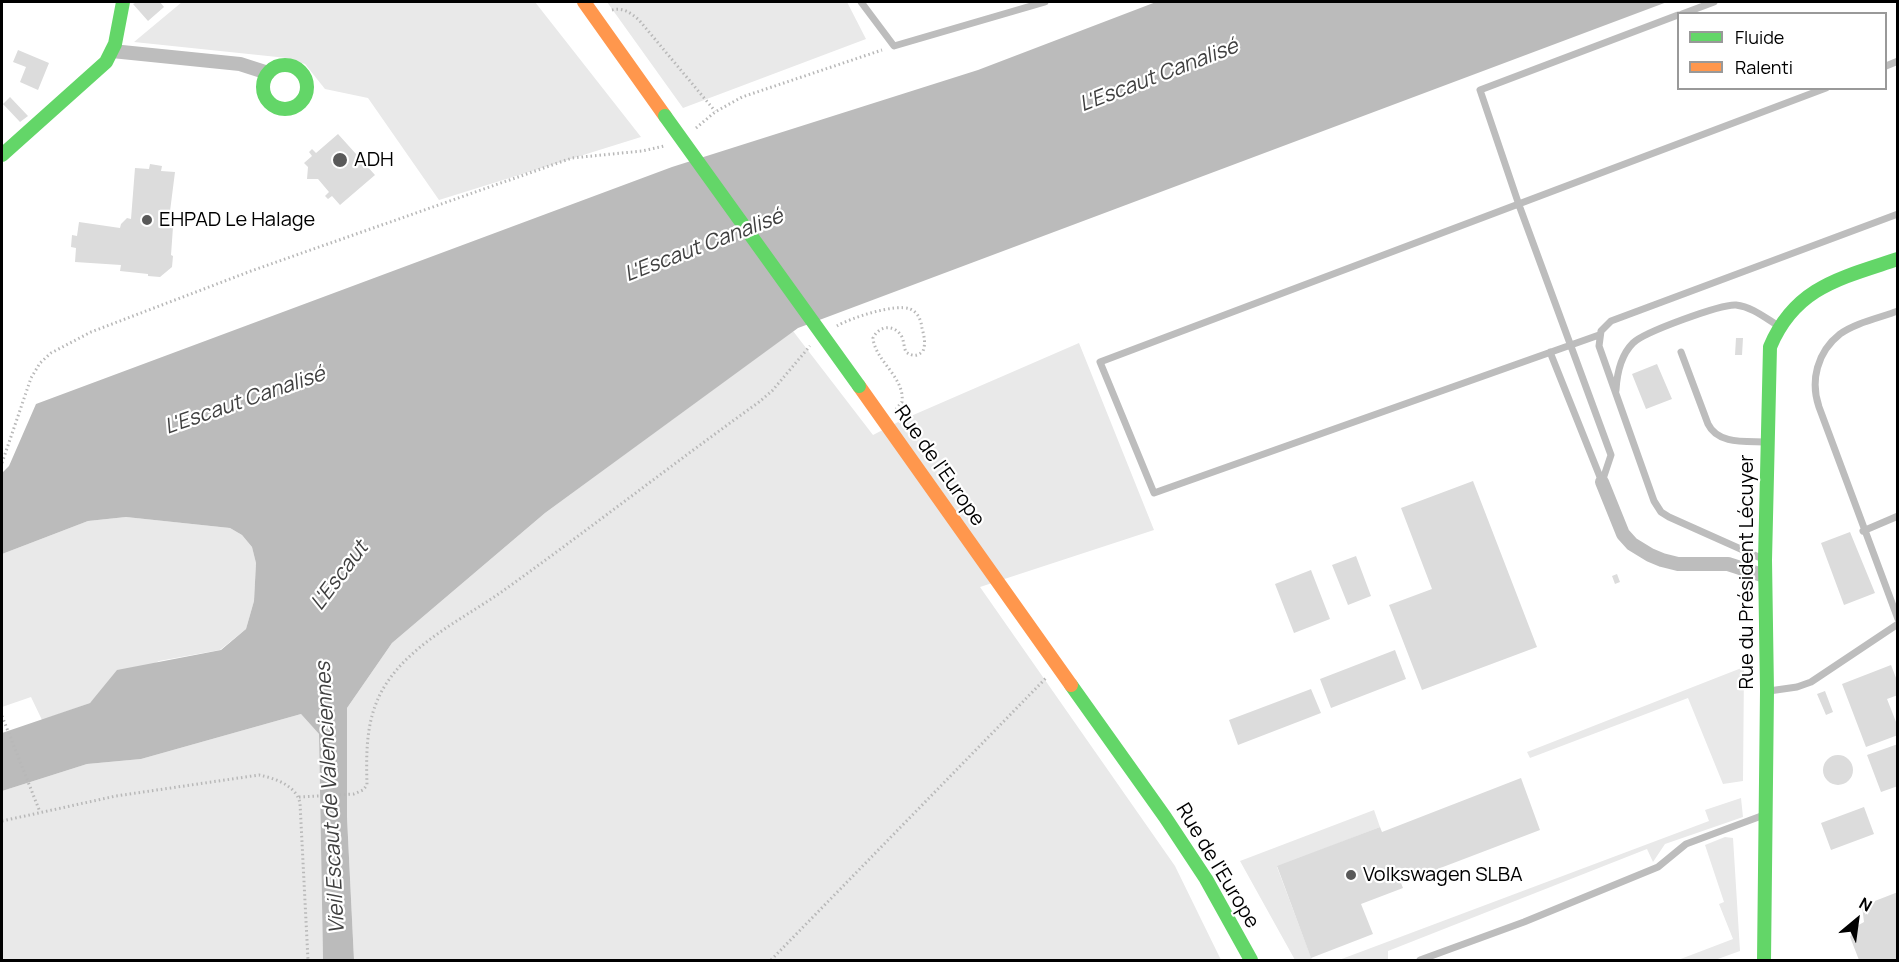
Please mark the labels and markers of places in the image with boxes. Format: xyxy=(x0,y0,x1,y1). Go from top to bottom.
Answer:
place label: ADH xyxy=(354,148,394,172)
marker: ADH xyxy=(331,151,349,169)
place label: EHPAD Le Halage xyxy=(159,208,315,232)
marker: EHPAD Le Halage xyxy=(140,213,154,227)
place label: Volkswagen SLBA xyxy=(1363,863,1523,887)
marker: Volkswagen SLBA xyxy=(1344,868,1358,882)

